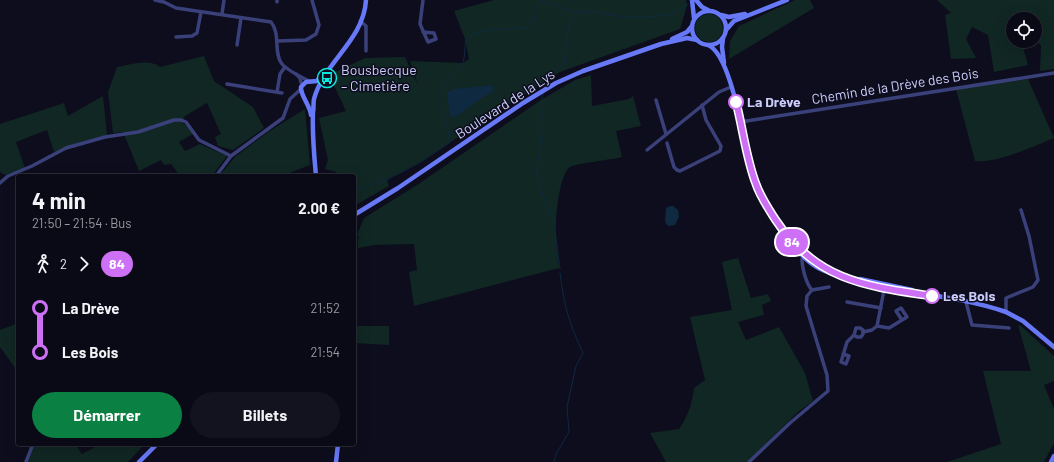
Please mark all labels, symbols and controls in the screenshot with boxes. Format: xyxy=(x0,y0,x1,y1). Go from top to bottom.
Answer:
map controls xyxy=(1006,12,1042,48)
button: locate xyxy=(1006,12,1042,48)
place label: Bousbecque – Cimetière xyxy=(341,61,417,94)
street label: Chemin de la Drève des Bois xyxy=(810,64,980,107)
street label: Boulevard de la Lys xyxy=(452,65,558,142)
bus stop icon: Bousbecque – Cimetière xyxy=(316,67,338,89)
place label: La Drève xyxy=(747,93,801,110)
marker: La Drève xyxy=(728,94,744,110)
text: 4 min xyxy=(32,187,86,213)
text: 2.00 € xyxy=(298,199,340,217)
text: 21:50 – 21:54 · Bus xyxy=(32,215,132,231)
line badge: 84 xyxy=(774,229,810,255)
text: 84 xyxy=(784,233,800,250)
icon: walk xyxy=(32,253,54,275)
icon: forward xyxy=(73,253,95,275)
text: 84 xyxy=(109,255,125,272)
text: 2 xyxy=(60,256,67,272)
place label: Les Bois xyxy=(943,287,995,304)
marker: Les Bois xyxy=(924,288,940,304)
text: La Drève xyxy=(62,299,120,317)
text: 21:52 xyxy=(311,300,340,316)
text: Les Bois xyxy=(62,343,118,361)
text: 21:54 xyxy=(310,344,340,360)
button: Démarrer xyxy=(32,392,182,438)
button: Billets xyxy=(190,392,340,438)

